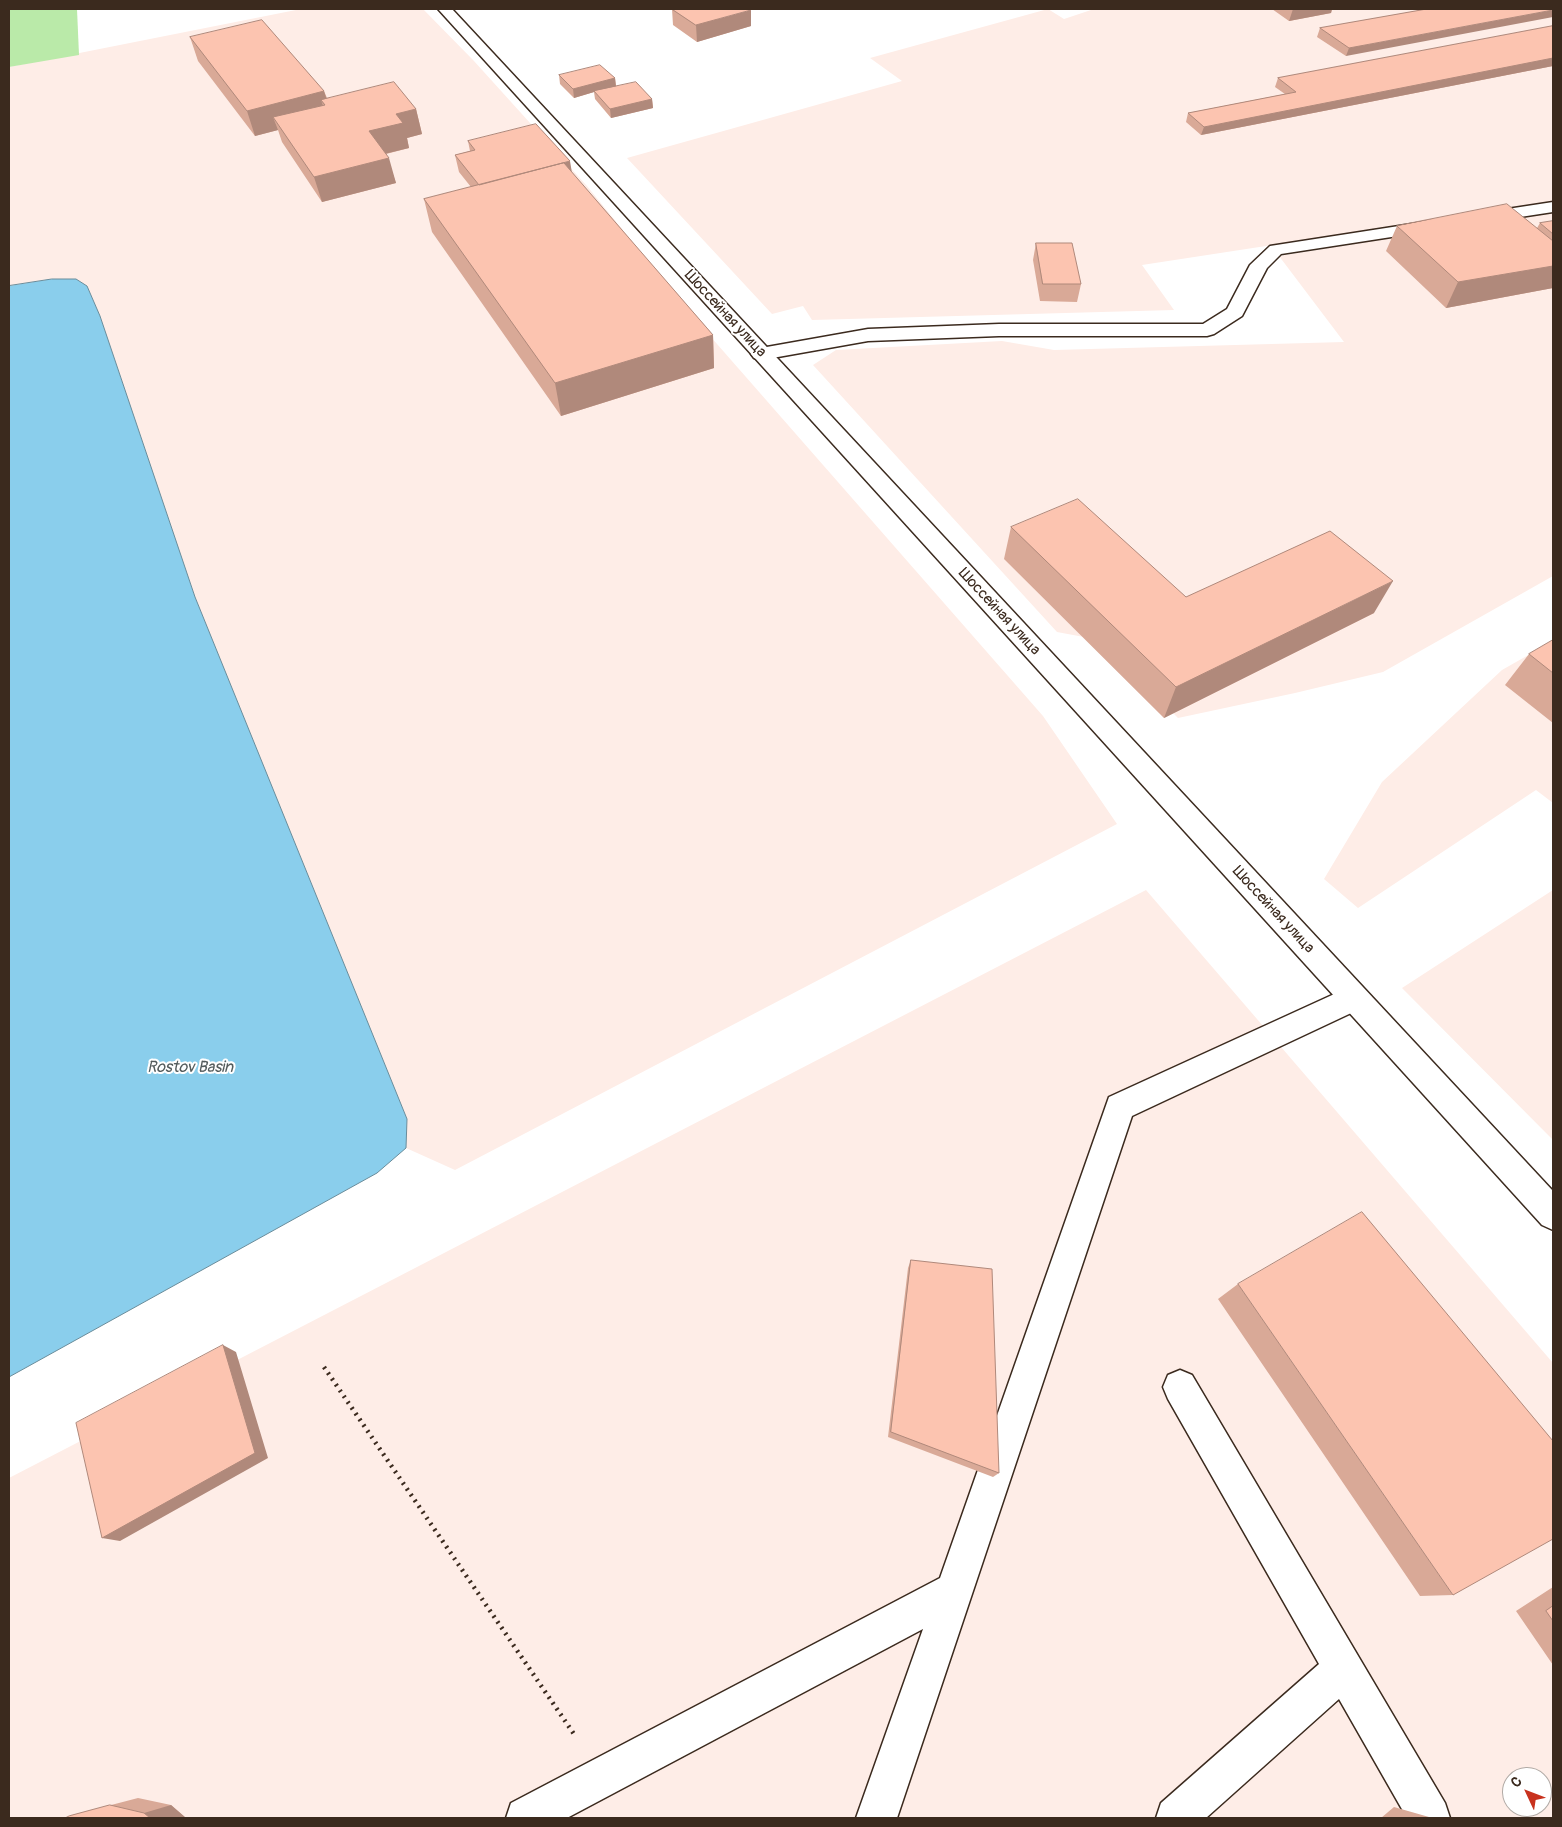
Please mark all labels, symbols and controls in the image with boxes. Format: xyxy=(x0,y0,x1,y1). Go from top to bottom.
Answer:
street label: Шоссейная улица xyxy=(680,267,770,361)
street label: Шоссейная улица xyxy=(954,565,1044,659)
street label: Шоссейная улица xyxy=(1228,863,1318,957)
water label: Rostov Basin xyxy=(147,1058,233,1078)
north arrow xyxy=(1502,1767,1552,1817)
text: С xyxy=(1507,1773,1526,1791)

